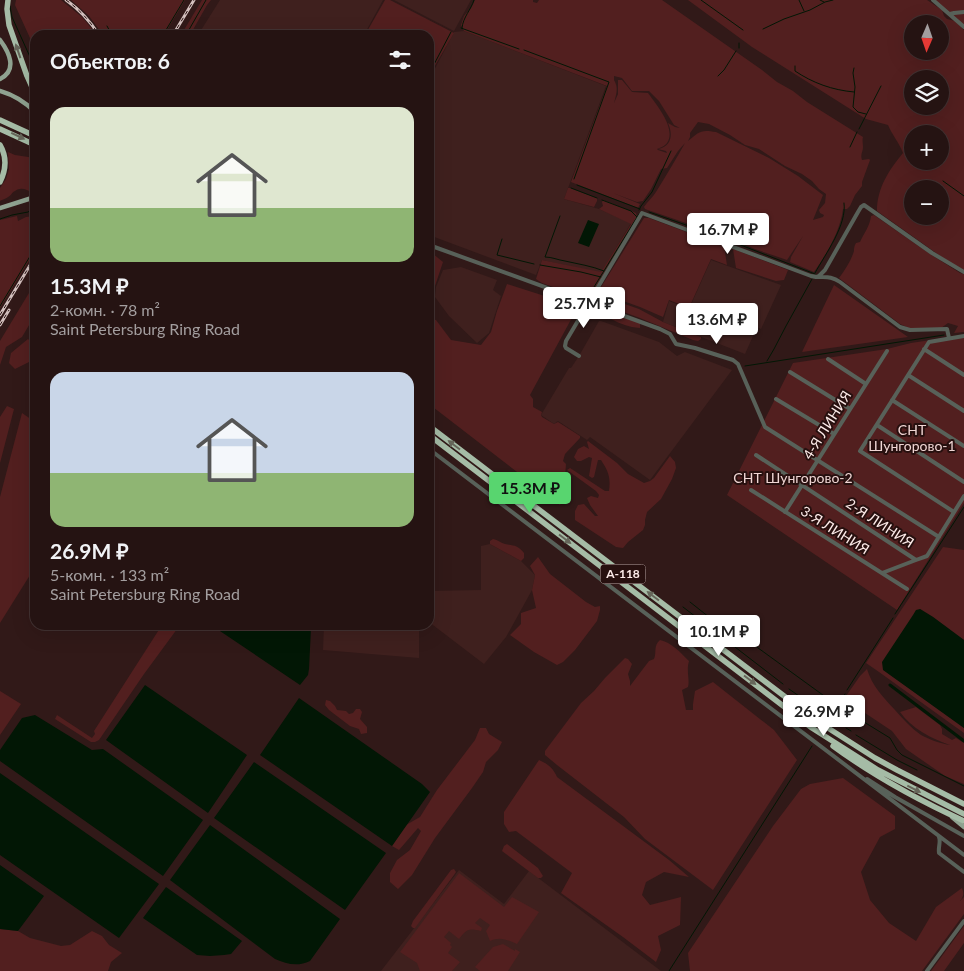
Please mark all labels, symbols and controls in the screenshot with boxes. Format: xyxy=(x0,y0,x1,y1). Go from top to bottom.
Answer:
north arrow xyxy=(904,15,949,60)
map controls xyxy=(904,15,949,225)
one-way arrow xyxy=(14,43,21,58)
icon: filters xyxy=(386,46,414,74)
text: Объектов: 6 xyxy=(50,48,170,73)
button: layers xyxy=(904,70,949,115)
button: + xyxy=(904,125,949,170)
one-way arrow xyxy=(11,133,25,141)
icon: home xyxy=(187,140,277,230)
button: − xyxy=(904,180,949,225)
pin: 16.7M ₽ xyxy=(682,212,774,255)
text: 16.7M ₽ xyxy=(698,219,758,238)
text: 15.3M ₽ xyxy=(50,273,129,298)
pin: 25.7M ₽ xyxy=(538,286,630,329)
text: 25.7M ₽ xyxy=(554,293,614,312)
text: 2-комн. · 78 m² xyxy=(50,300,160,319)
pin: 13.6M ₽ xyxy=(671,302,763,345)
text: 13.6M ₽ xyxy=(687,309,747,328)
text: Saint Petersburg Ring Road xyxy=(50,319,240,338)
street label: 4-Я ЛИНИЯ xyxy=(799,387,854,462)
icon: home xyxy=(187,405,277,495)
park label: СНТ Шунгорово-1 xyxy=(868,421,956,454)
one-way arrow xyxy=(447,440,461,450)
park label: СНТ Шунгорово-2 xyxy=(733,469,853,486)
pin: 15.3M ₽ xyxy=(484,472,576,514)
text: 15.3M ₽ xyxy=(500,478,560,497)
street label: 2-Я ЛИНИЯ xyxy=(843,494,918,551)
street label: 3-Я ЛИНИЯ xyxy=(798,502,873,557)
one-way arrow xyxy=(558,533,571,544)
text: 26.9M ₽ xyxy=(50,538,129,563)
road number: А-118 xyxy=(600,564,646,584)
text: 5-комн. · 133 m² xyxy=(50,565,169,584)
text: Saint Petersburg Ring Road xyxy=(50,584,240,603)
one-way arrow xyxy=(647,591,660,602)
pin: 10.1M ₽ xyxy=(673,614,765,657)
text: 10.1M ₽ xyxy=(689,621,749,640)
one-way arrow xyxy=(743,674,756,685)
pin: 26.9M ₽ xyxy=(778,694,870,737)
text: 26.9M ₽ xyxy=(794,701,854,720)
one-way arrow xyxy=(907,785,921,793)

